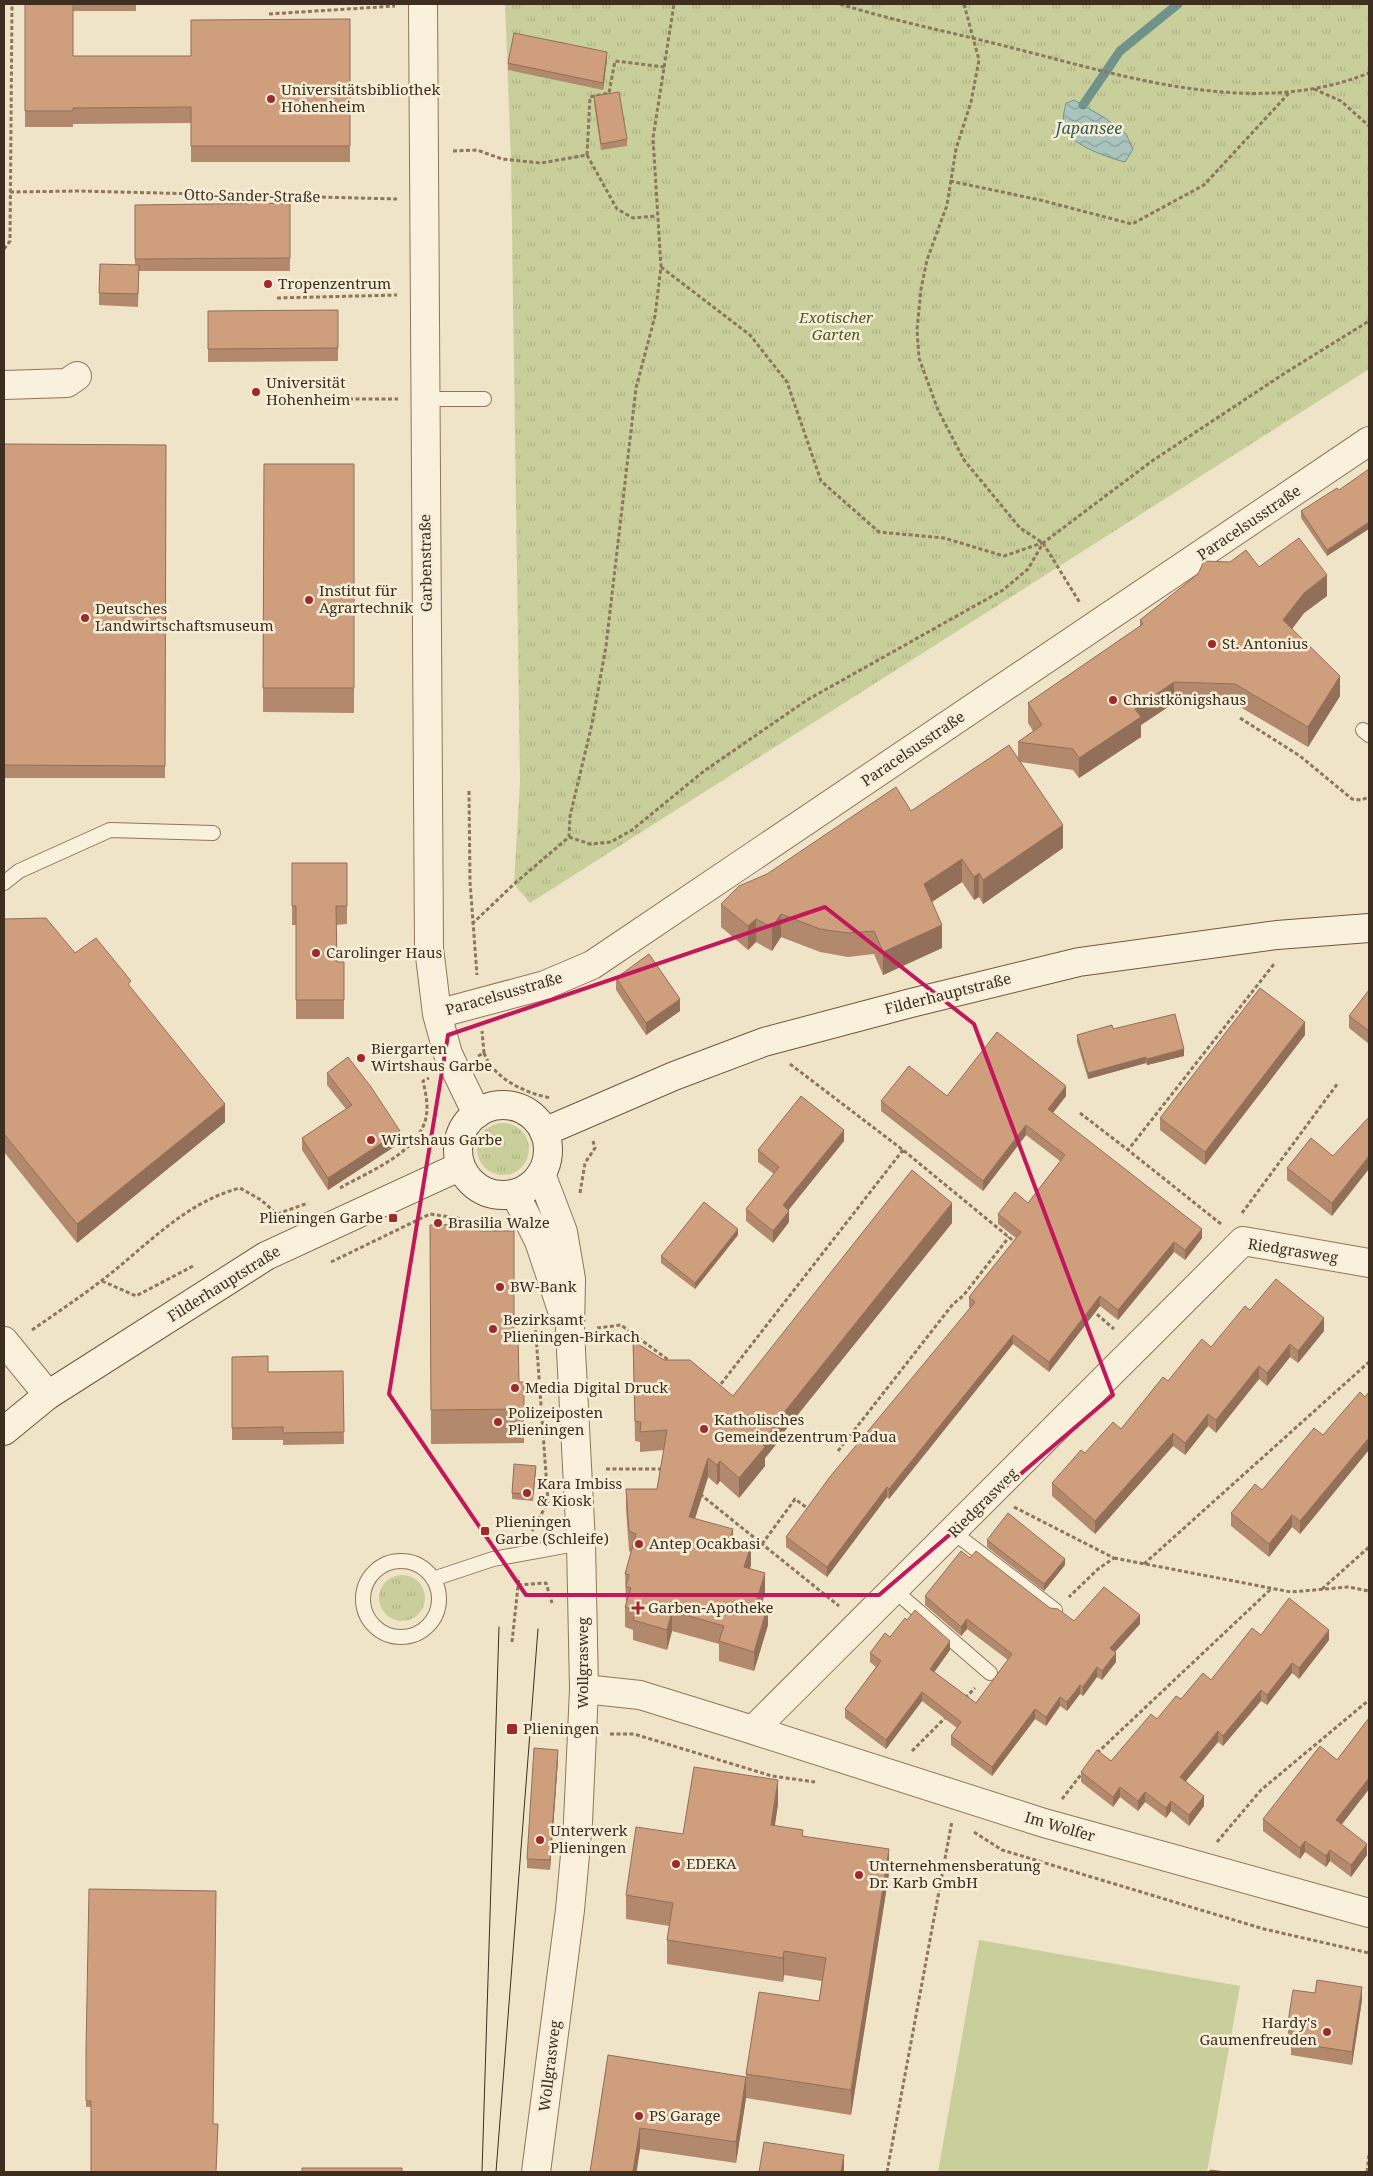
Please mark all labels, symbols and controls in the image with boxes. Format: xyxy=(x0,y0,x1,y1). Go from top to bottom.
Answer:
place label: Universitätsbibliothek Hohenheim xyxy=(281,79,440,116)
marker: Universitätsbibliothek Hohenheim xyxy=(265,93,277,105)
water label: Japansee xyxy=(1053,117,1122,139)
street label: Otto-Sander-Straße xyxy=(184,184,320,206)
place label: Tropenzentrum xyxy=(278,273,391,293)
marker: Tropenzentrum xyxy=(262,278,274,290)
park label: Exotischer Garten xyxy=(798,307,874,344)
place label: Universität Hohenheim xyxy=(266,372,350,409)
marker: Universität Hohenheim xyxy=(250,386,262,398)
street label: Paracelsusstraße xyxy=(1193,480,1304,564)
street label: Garbenstraße xyxy=(414,514,436,612)
place label: Institut für Agrartechnik xyxy=(319,580,413,617)
marker: Institut für Agrartechnik xyxy=(303,594,315,606)
place label: Deutsches Landwirtschaftsmuseum xyxy=(95,598,274,635)
marker: Deutsches Landwirtschaftsmuseum xyxy=(79,612,91,624)
place label: St. Antonius xyxy=(1222,633,1308,653)
marker: St. Antonius xyxy=(1206,638,1218,650)
place label: Christkönigshaus xyxy=(1123,689,1247,709)
marker: Christkönigshaus xyxy=(1107,694,1119,706)
street label: Paracelsusstraße xyxy=(857,706,968,790)
place label: Carolinger Haus xyxy=(326,942,442,962)
marker: Carolinger Haus xyxy=(310,947,322,959)
street label: Paracelsusstraße xyxy=(443,967,565,1019)
street label: Filderhauptstraße xyxy=(882,968,1013,1018)
place label: Biergarten Wirtshaus Garbe xyxy=(371,1038,492,1075)
marker: Biergarten Wirtshaus Garbe xyxy=(355,1052,367,1064)
place label: Wirtshaus Garbe xyxy=(381,1129,502,1149)
marker: Wirtshaus Garbe xyxy=(365,1134,377,1146)
place label: Plieningen Garbe xyxy=(259,1207,383,1227)
marker: Plieningen Garbe xyxy=(387,1212,399,1224)
place label: Brasilia Walze xyxy=(448,1212,550,1232)
marker: Brasilia Walze xyxy=(432,1217,444,1229)
street label: Riedgrasweg xyxy=(1247,1233,1340,1267)
street label: Filderhauptstraße xyxy=(163,1240,284,1326)
place label: BW-Bank xyxy=(510,1276,577,1296)
marker: BW-Bank xyxy=(494,1281,506,1293)
place label: Bezirksamt Plieningen‐Birkach xyxy=(503,1309,640,1346)
marker: Bezirksamt Plieningen‐Birkach xyxy=(487,1323,499,1335)
place label: Media Digital Druck xyxy=(525,1377,668,1397)
marker: Media Digital Druck xyxy=(509,1382,521,1394)
place label: Polizeiposten Plieningen xyxy=(508,1402,604,1439)
place label: Katholisches Gemeindezentrum Padua xyxy=(714,1409,897,1446)
marker: Polizeiposten Plieningen xyxy=(492,1416,504,1428)
marker: Katholisches Gemeindezentrum Padua xyxy=(698,1423,710,1435)
street label: Riedgrasweg xyxy=(943,1463,1022,1542)
place label: Kara Imbiss & Kiosk xyxy=(537,1473,623,1510)
marker: Kara Imbiss & Kiosk xyxy=(521,1487,533,1499)
place label: Plieningen Garbe (Schleife) xyxy=(495,1511,609,1548)
marker: Plieningen Garbe (Schleife) xyxy=(479,1525,491,1537)
place label: Antep Ocakbasi xyxy=(649,1533,761,1553)
marker: Antep Ocakbasi xyxy=(633,1538,645,1550)
place label: Garben-Apotheke xyxy=(648,1597,774,1617)
marker: Garben-Apotheke xyxy=(632,1602,644,1614)
street label: Wollgrasweg xyxy=(572,1617,592,1709)
place label: Plieningen xyxy=(523,1718,600,1738)
marker: Plieningen xyxy=(505,1722,519,1736)
street label: Im Wolfer xyxy=(1023,1806,1098,1846)
place label: Unterwerk Plieningen xyxy=(550,1820,628,1857)
marker: Unterwerk Plieningen xyxy=(534,1834,546,1846)
place label: EDEKA xyxy=(686,1853,737,1873)
place label: Unternehmensberatung Dr. Karb GmbH xyxy=(869,1855,1041,1892)
marker: EDEKA xyxy=(670,1858,682,1870)
marker: Unternehmensberatung Dr. Karb GmbH xyxy=(853,1869,865,1881)
place label: Hardy's Gaumenfreuden xyxy=(1199,2012,1317,2049)
street label: Wollgrasweg xyxy=(533,2019,565,2113)
marker: Hardy's Gaumenfreuden xyxy=(1321,2026,1333,2038)
place label: PS Garage xyxy=(649,2105,721,2125)
marker: PS Garage xyxy=(633,2110,645,2122)

